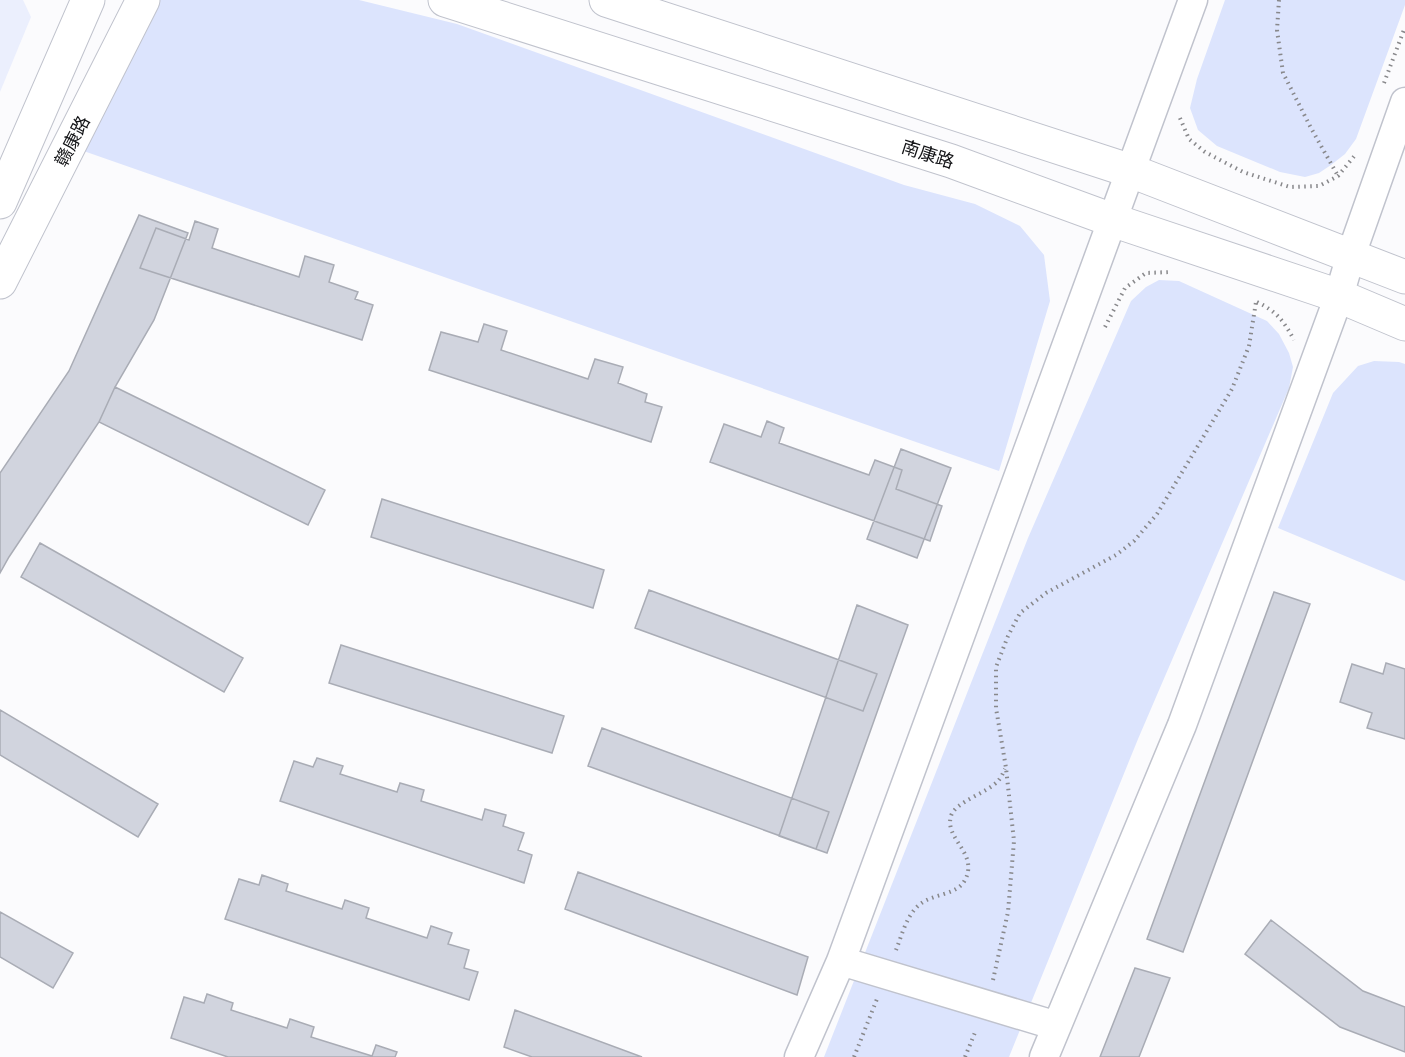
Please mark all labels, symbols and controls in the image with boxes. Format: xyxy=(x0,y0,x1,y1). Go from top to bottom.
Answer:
street label: 赣康路 xyxy=(50,112,94,170)
street label: 南康路 xyxy=(899,136,957,172)

